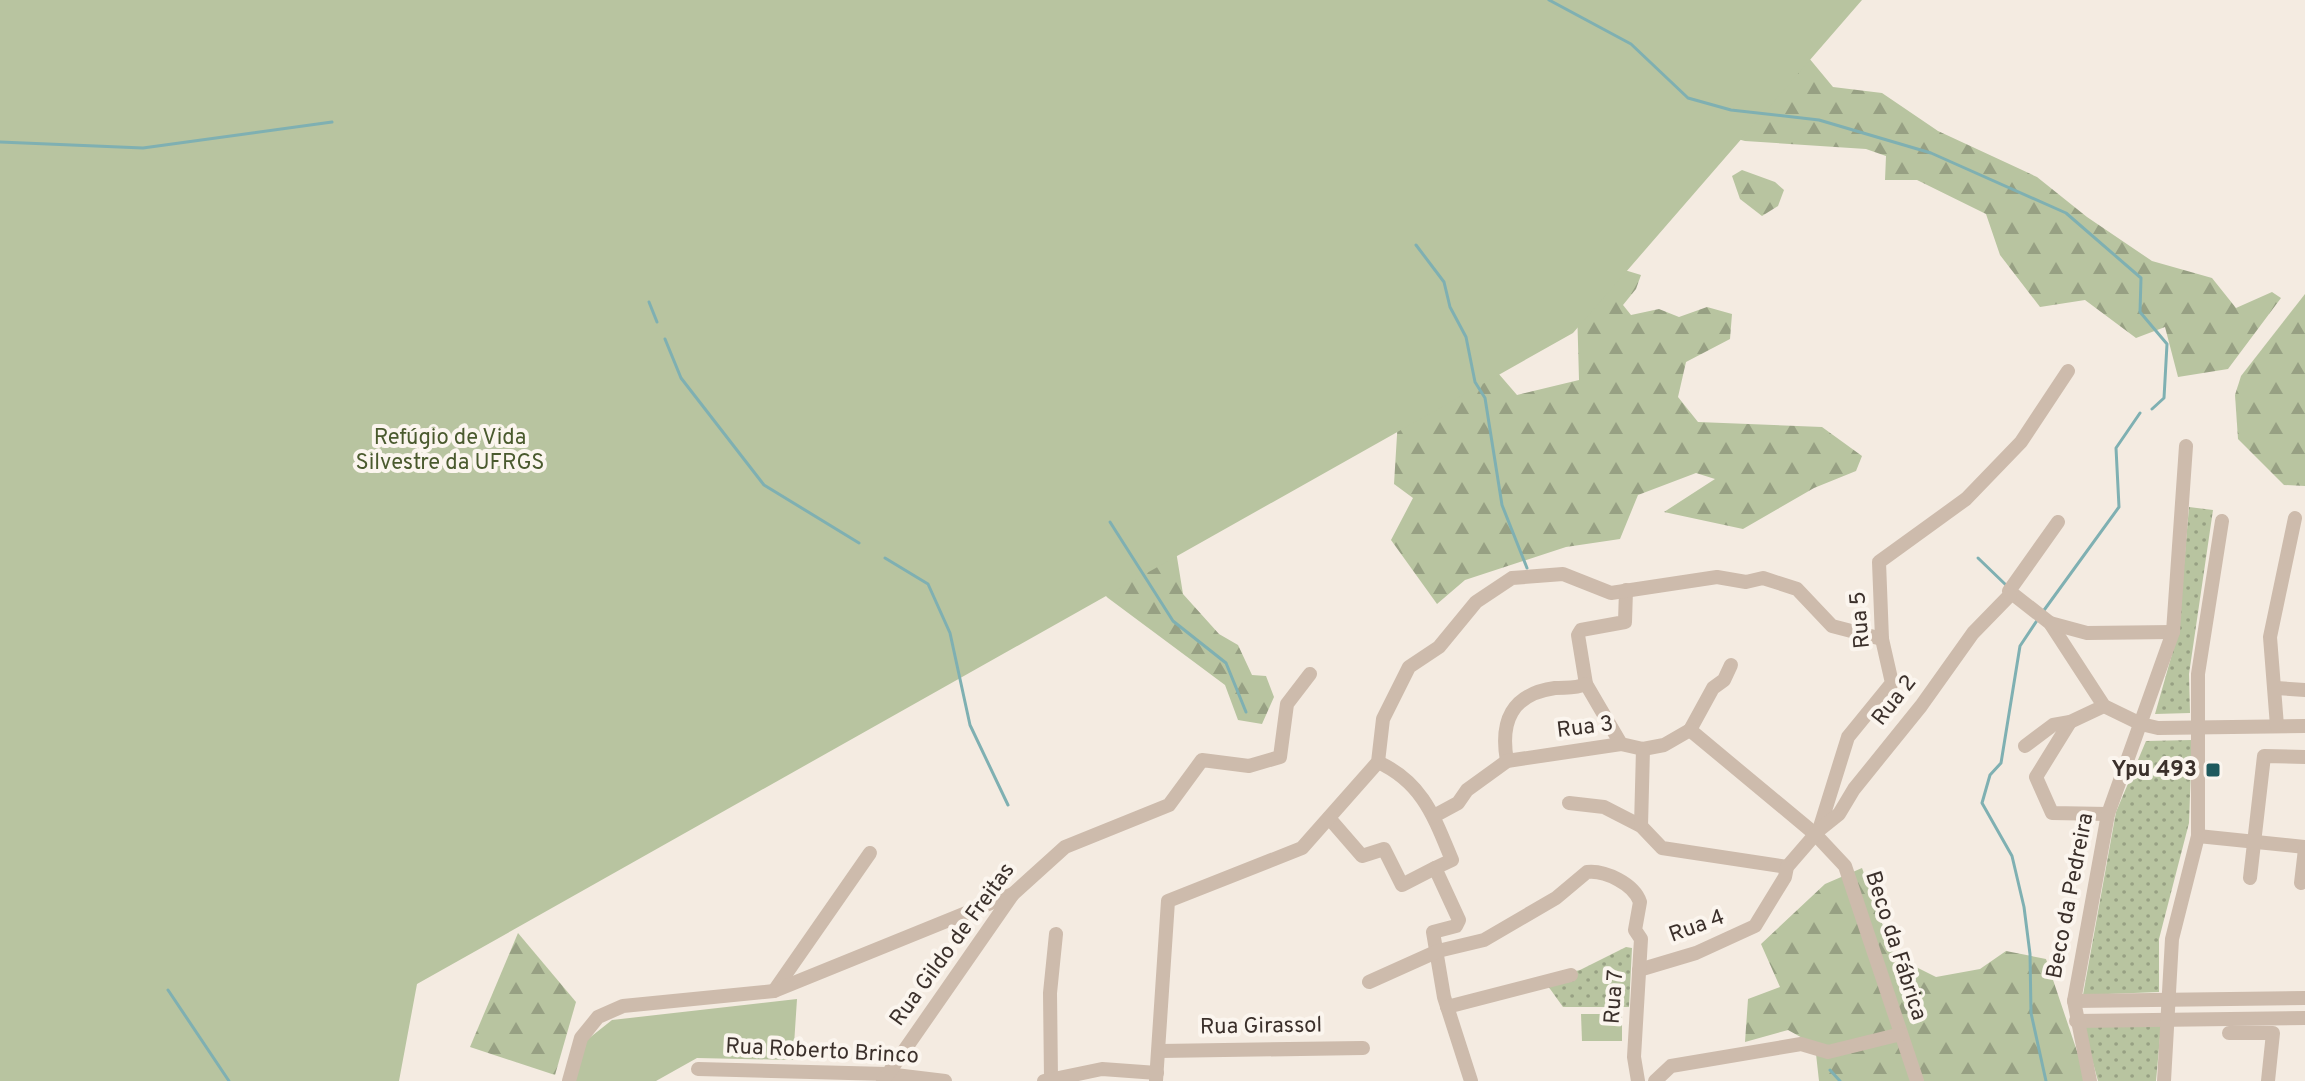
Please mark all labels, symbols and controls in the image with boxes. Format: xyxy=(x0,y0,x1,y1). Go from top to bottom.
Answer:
park label: Refúgio de Vida Silvestre da UFRGS xyxy=(356,425,544,477)
street label: Rua 5 xyxy=(1845,590,1877,650)
street label: Rua 2 xyxy=(1867,670,1923,732)
street label: Rua 3 xyxy=(1555,711,1615,745)
place label: Ypu 493 xyxy=(2112,757,2197,784)
marker: Ypu 493 xyxy=(2204,761,2222,779)
street label: Beco da Pedreira xyxy=(2042,811,2100,981)
street label: Rua Gildo de Freitas xyxy=(885,858,1021,1032)
street label: Beco da Fábrica xyxy=(1858,868,1932,1024)
street label: Rua 4 xyxy=(1665,905,1729,949)
street label: Rua 7 xyxy=(1600,969,1630,1025)
street label: Rua Girassol xyxy=(1200,1012,1322,1042)
street label: Rua Roberto Brinco xyxy=(725,1033,919,1071)

